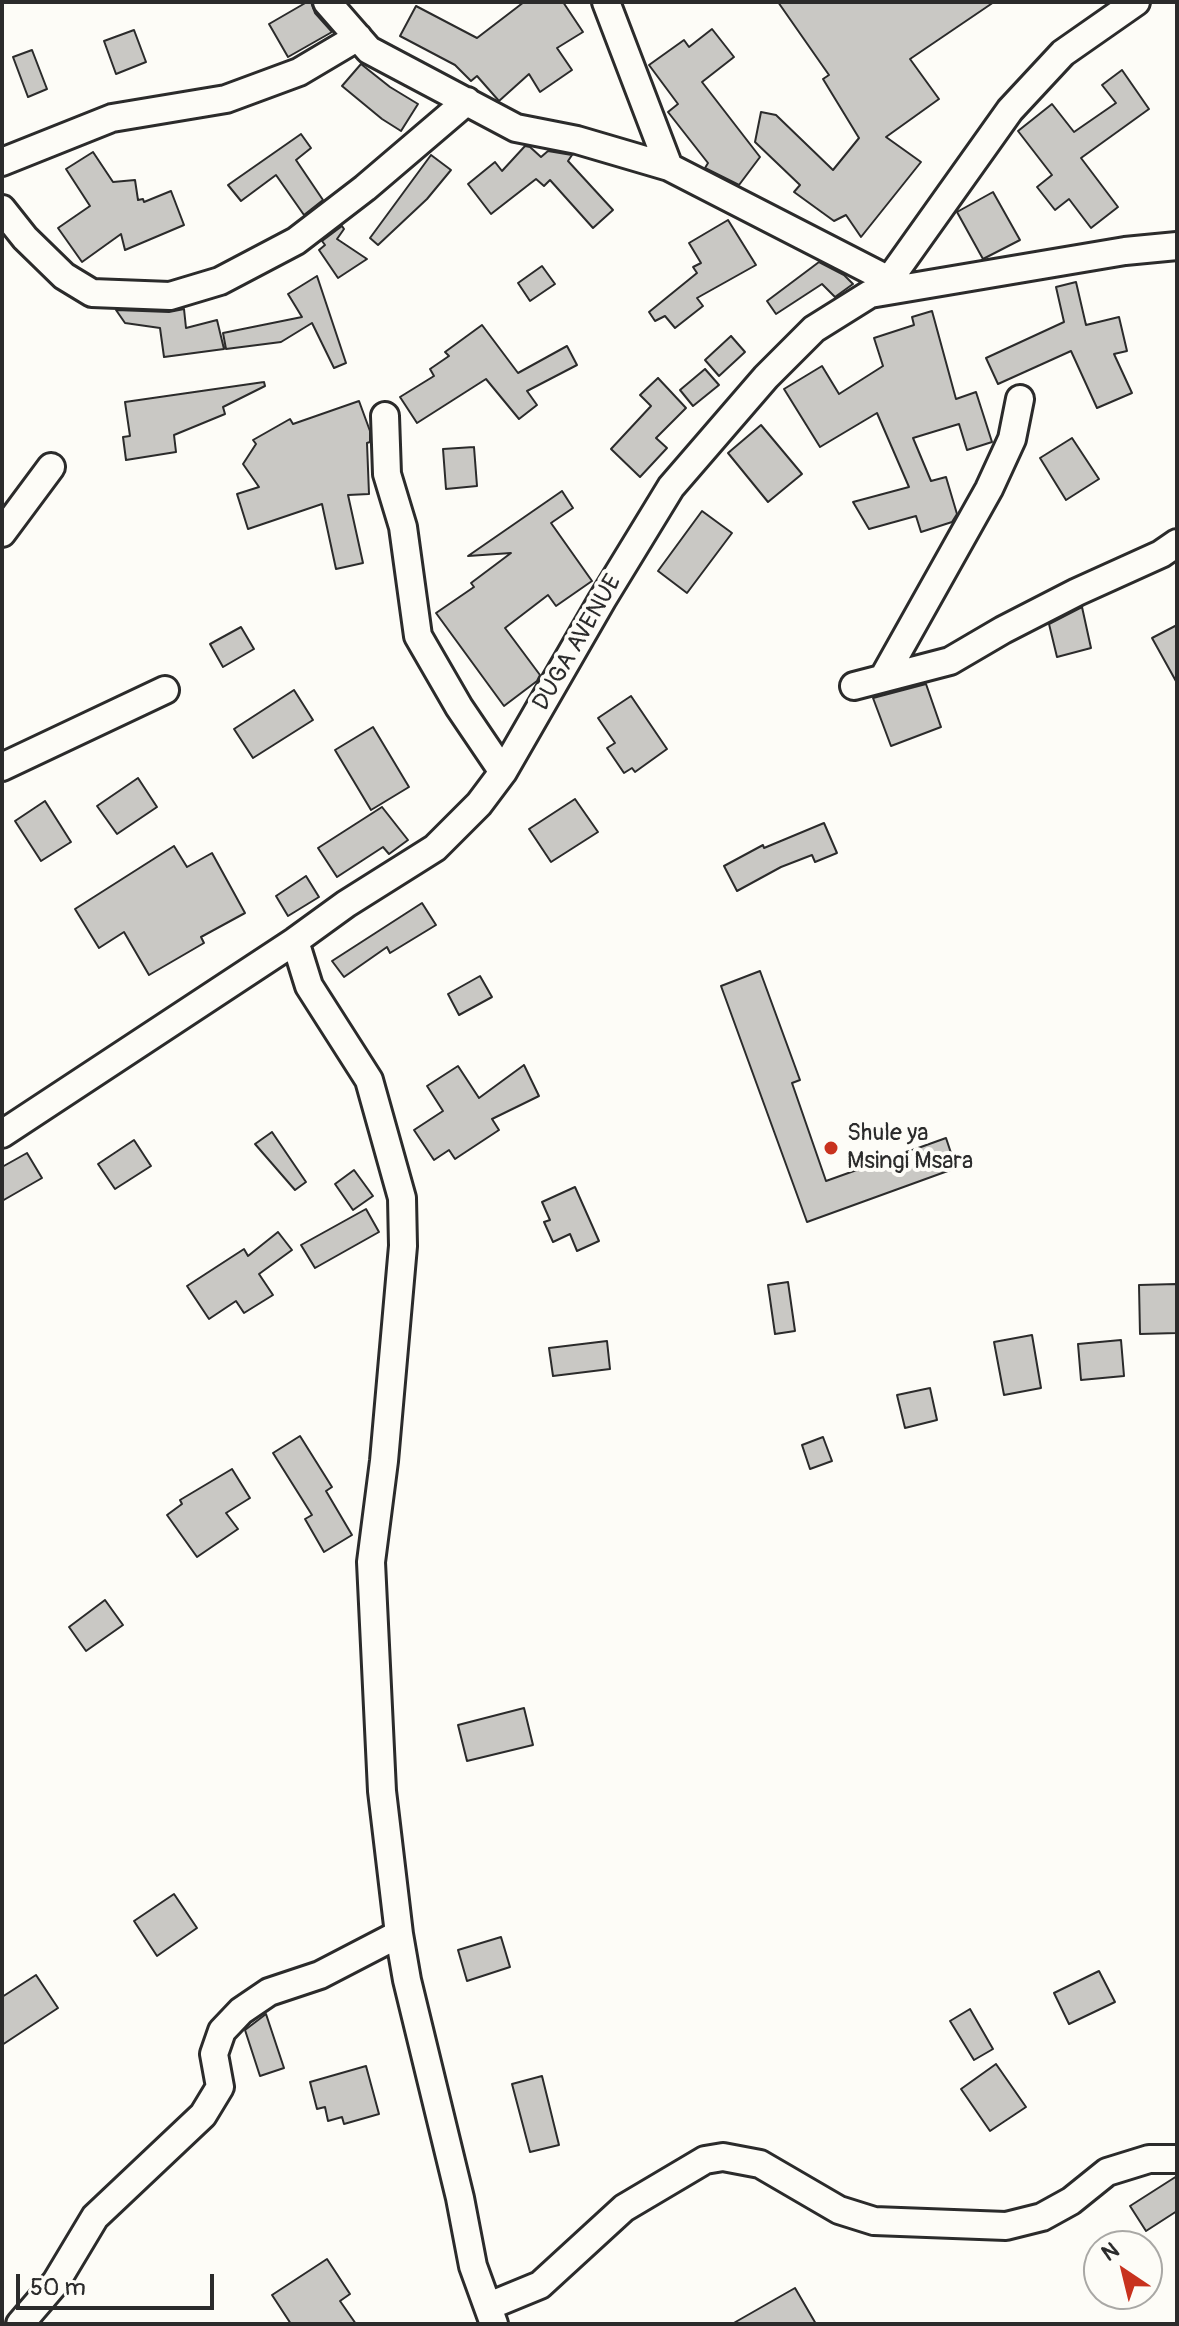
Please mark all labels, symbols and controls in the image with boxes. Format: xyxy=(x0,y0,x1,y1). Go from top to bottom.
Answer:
street label: DUGA AVENUE xyxy=(528,570,628,716)
place label: Shule ya Msingi Msara xyxy=(847,1120,973,1176)
marker: Shule ya Msingi Msara xyxy=(822,1139,840,1157)
north arrow xyxy=(1083,2230,1163,2310)
text: N xyxy=(1096,2236,1125,2268)
scale bar xyxy=(20,2258,218,2308)
text: 50 m xyxy=(30,2273,86,2302)

